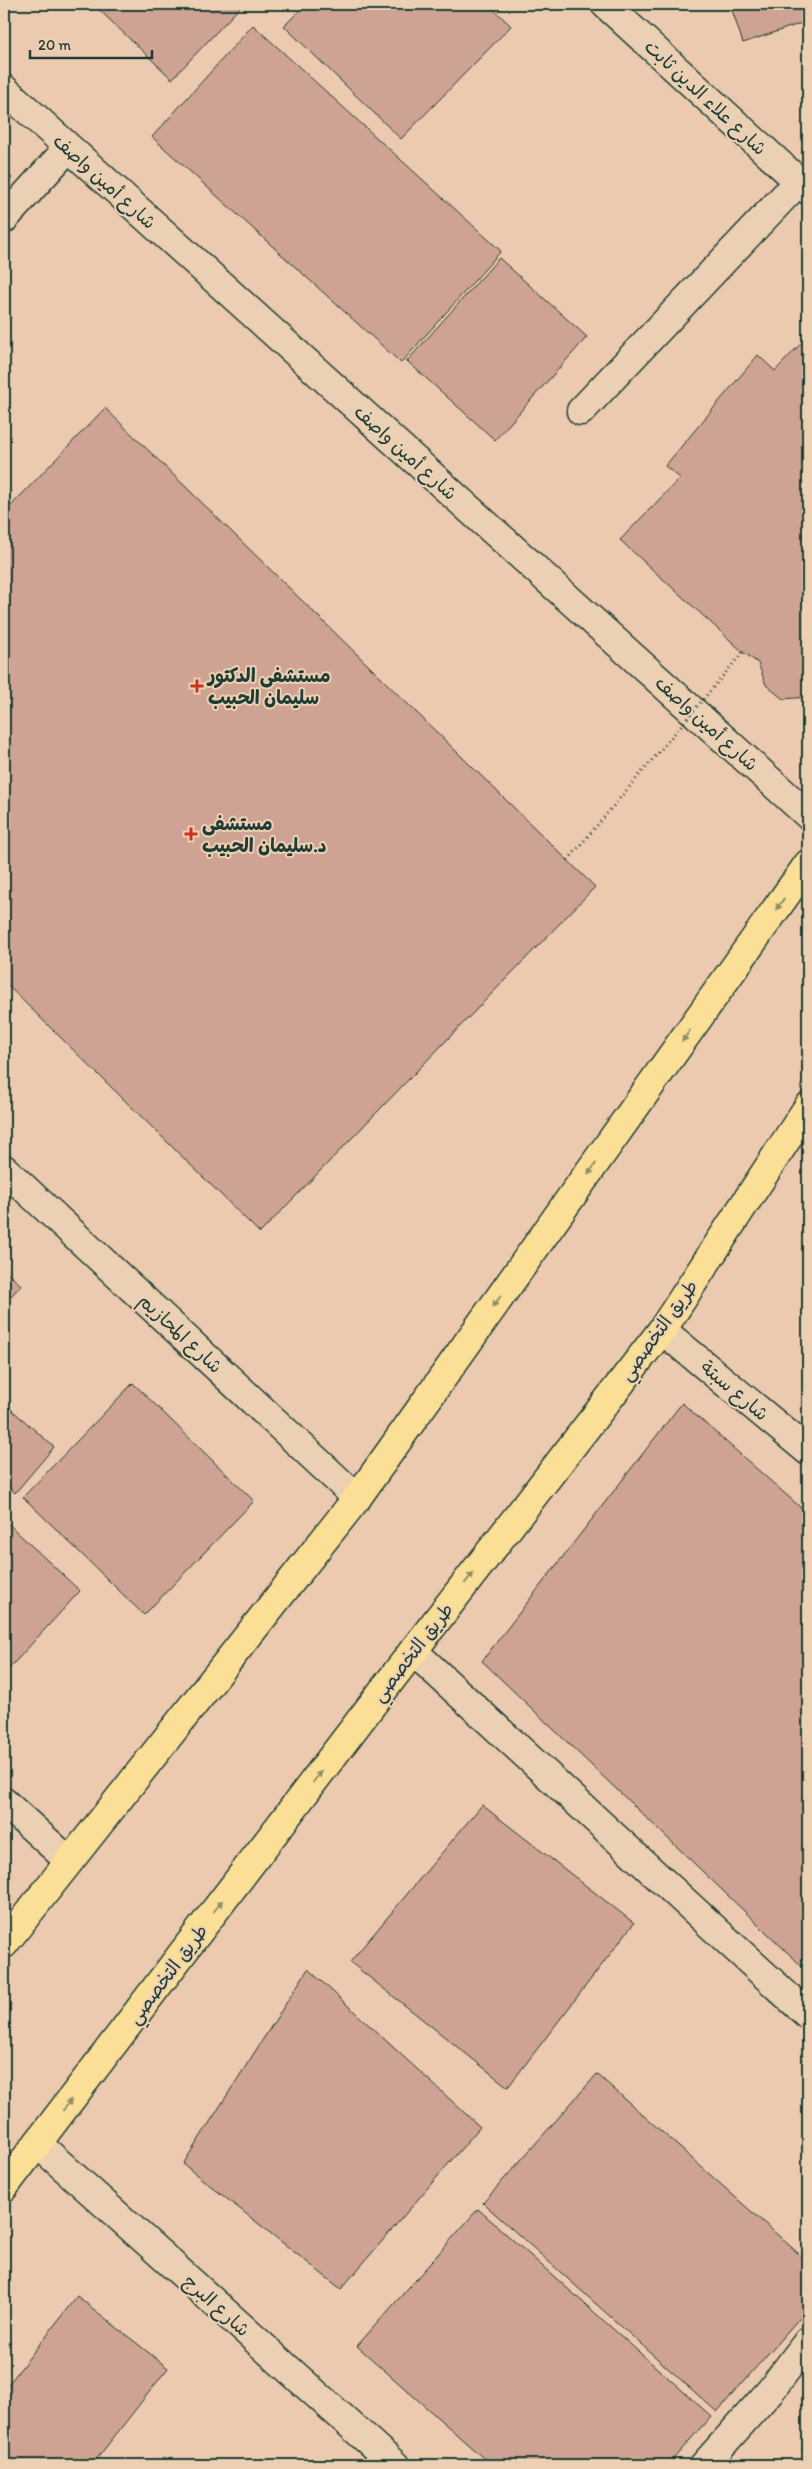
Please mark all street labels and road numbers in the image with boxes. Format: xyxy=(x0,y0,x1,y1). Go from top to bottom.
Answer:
street label: شارع علاء الدين ثابت xyxy=(638,35,772,161)
street label: شارع أمين واصف xyxy=(47,129,161,235)
street label: شارع أمين واصف xyxy=(348,400,462,506)
street label: شارع أمين واصف xyxy=(649,671,763,777)
street label: طريق التخصصي xyxy=(614,1275,707,1388)
street label: شارع المحازيم xyxy=(132,1289,227,1380)
street label: شارع سبتة xyxy=(695,1355,773,1427)
street label: طريق التخصصي xyxy=(367,1598,462,1709)
street label: طريق التخصصي xyxy=(122,1920,216,2032)
street label: شارع البرج xyxy=(177,2270,255,2343)

